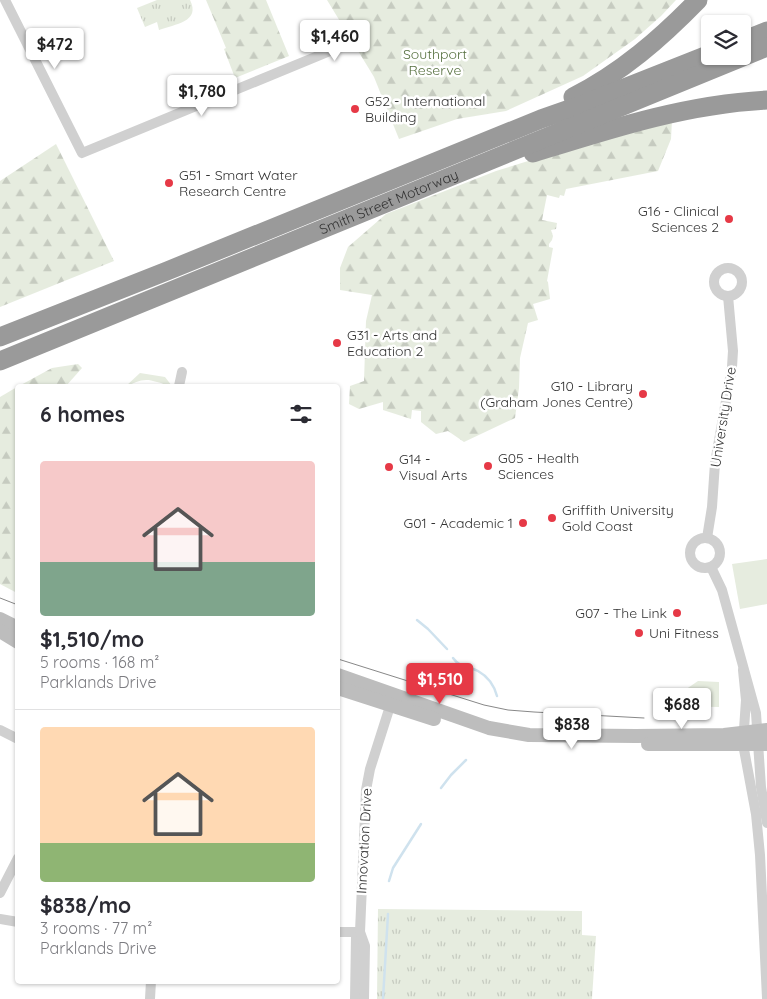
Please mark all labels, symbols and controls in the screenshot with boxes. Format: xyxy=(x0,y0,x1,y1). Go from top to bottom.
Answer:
map controls xyxy=(701,15,751,65)
button: layers xyxy=(701,15,751,65)
pin: $1,460 xyxy=(294,20,376,62)
text: $1,460 xyxy=(311,26,359,46)
pin: $472 xyxy=(25,28,85,70)
text: $472 xyxy=(37,34,73,54)
park label: Southport Reserve xyxy=(403,45,467,79)
pin: $1,780 xyxy=(161,74,243,117)
text: $1,780 xyxy=(178,81,226,101)
place label: G52 - International Building xyxy=(365,92,485,126)
marker: G52 - International Building xyxy=(349,103,361,115)
street label: Smith Street Motorway xyxy=(316,165,461,238)
place label: G51 - Smart Water Research Centre xyxy=(179,166,298,200)
marker: G51 - Smart Water Research Centre xyxy=(163,177,175,189)
place label: G16 - Clinical Sciences 2 xyxy=(638,202,719,236)
marker: G16 - Clinical Sciences 2 xyxy=(723,213,735,225)
place label: G31 - Arts and Education 2 xyxy=(347,326,437,360)
marker: G31 - Arts and Education 2 xyxy=(331,337,343,349)
street label: University Drive xyxy=(706,365,740,469)
place label: G10 - Library (Graham Jones Centre) xyxy=(480,377,633,411)
marker: G10 - Library (Graham Jones Centre) xyxy=(637,388,649,400)
icon: filters xyxy=(287,400,315,428)
text: 6 homes xyxy=(40,401,125,427)
place label: G05 - Health Sciences xyxy=(498,449,579,483)
place label: G14 - Visual Arts xyxy=(399,450,467,484)
marker: G05 - Health Sciences xyxy=(482,460,494,472)
marker: G14 - Visual Arts xyxy=(383,461,395,473)
icon: home xyxy=(133,494,223,584)
place label: Griffith University Gold Coast xyxy=(562,501,674,535)
marker: Griffith University Gold Coast xyxy=(546,512,558,524)
place label: G01 - Academic 1 xyxy=(403,514,513,532)
marker: G01 - Academic 1 xyxy=(517,517,529,529)
place label: G07 - The Link xyxy=(575,604,667,622)
marker: G07 - The Link xyxy=(671,607,683,619)
place label: Uni Fitness xyxy=(649,624,719,642)
text: $1,510/mo xyxy=(40,626,144,652)
marker: Uni Fitness xyxy=(633,627,645,639)
text: 5 rooms · 168 m² xyxy=(40,652,159,672)
pin: $1,510 xyxy=(399,662,481,705)
text: $1,510 xyxy=(417,669,463,689)
text: Parklands Drive xyxy=(40,672,157,692)
pin: $688 xyxy=(652,688,712,730)
text: $688 xyxy=(664,694,700,714)
pin: $838 xyxy=(542,708,602,750)
text: $838 xyxy=(554,714,590,734)
icon: home xyxy=(133,759,223,849)
street label: Innovation Drive xyxy=(352,788,376,894)
text: $838/mo xyxy=(40,892,131,918)
text: 3 rooms · 77 m² xyxy=(40,918,152,938)
text: Parklands Drive xyxy=(40,938,157,958)

